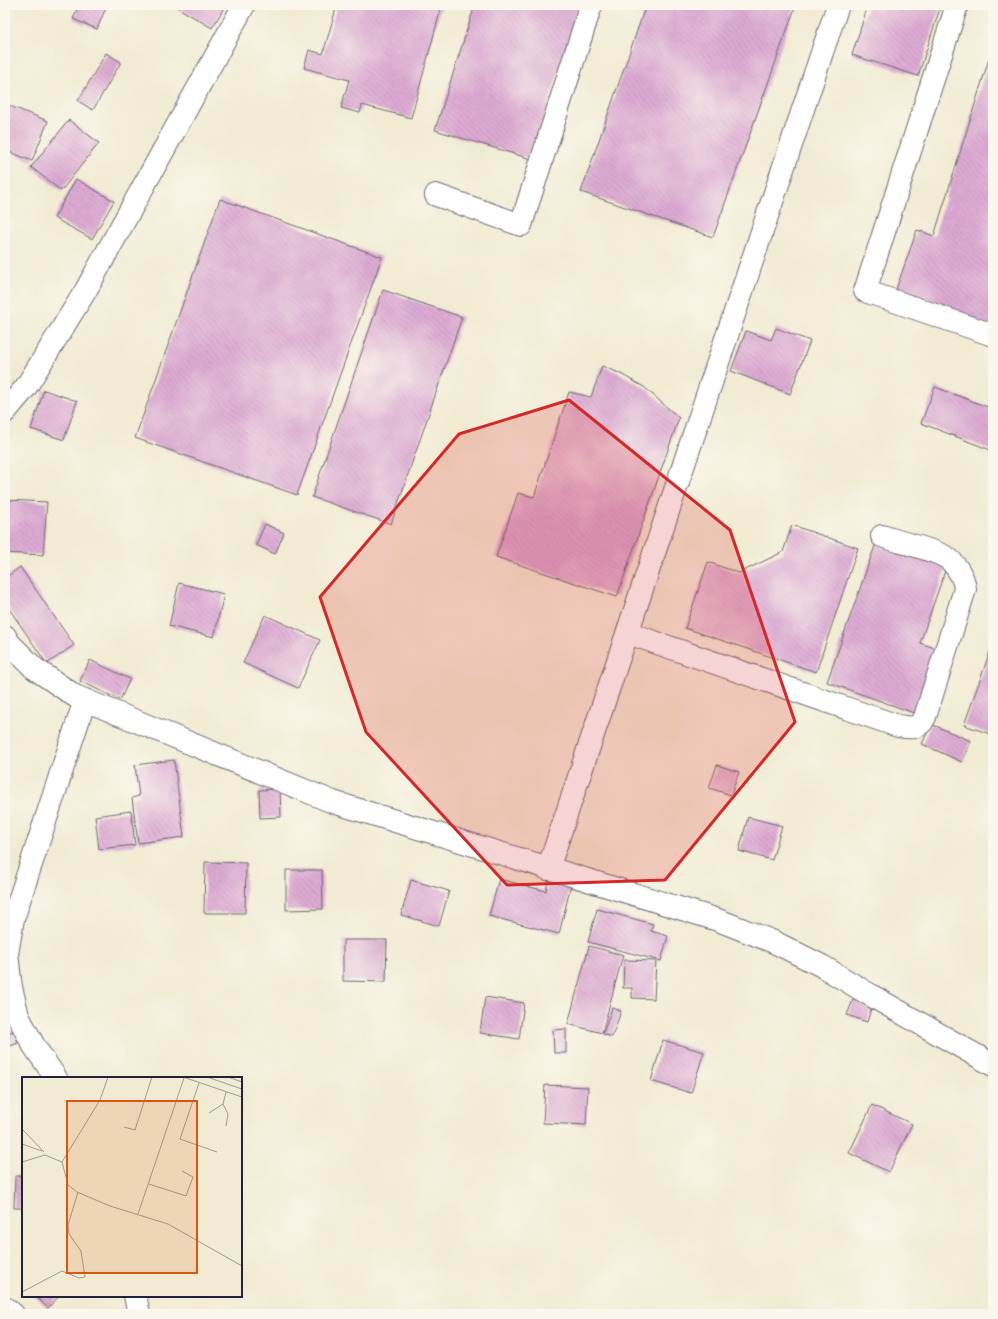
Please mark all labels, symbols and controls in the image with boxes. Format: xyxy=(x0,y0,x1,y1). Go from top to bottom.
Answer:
inset map xyxy=(22,1077,242,1297)

